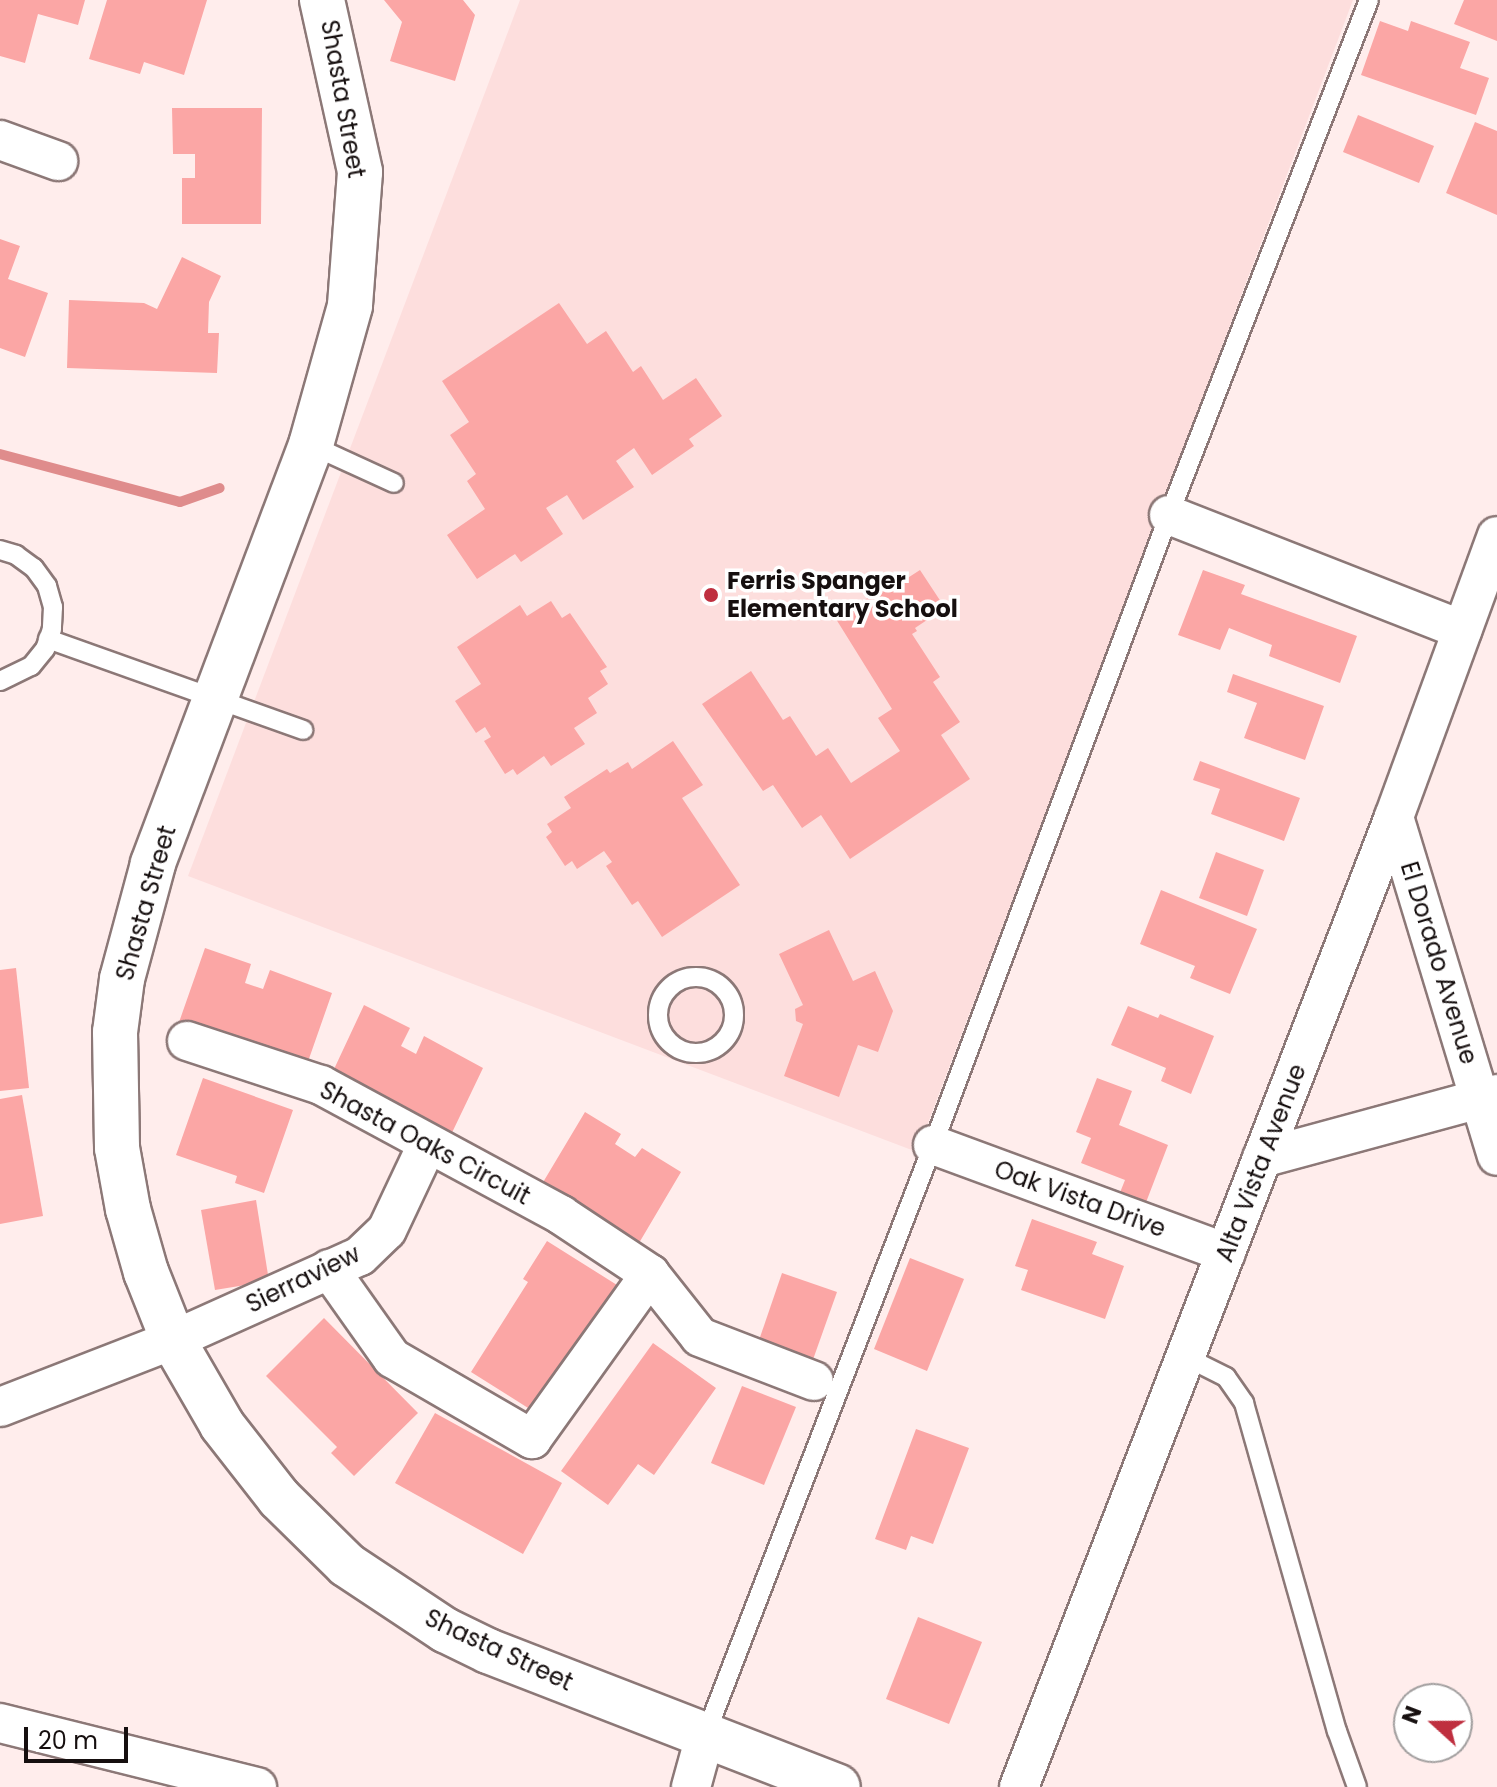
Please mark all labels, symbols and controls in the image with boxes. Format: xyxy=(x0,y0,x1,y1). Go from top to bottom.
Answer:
street label: Shasta Street xyxy=(315,18,371,180)
place label: Ferris Spanger Elementary School xyxy=(727,567,958,623)
marker: Ferris Spanger Elementary School xyxy=(702,586,720,604)
street label: Shasta Street xyxy=(110,822,182,984)
street label: El Dorado Avenue xyxy=(1394,858,1484,1068)
street label: Alta Vista Avenue xyxy=(1210,1060,1312,1266)
street label: Shasta Oaks Circuit xyxy=(315,1075,535,1211)
street label: Oak Vista Drive xyxy=(990,1155,1170,1243)
street label: Sierraview xyxy=(241,1239,365,1319)
street label: Shasta Street xyxy=(420,1603,578,1697)
north arrow xyxy=(1393,1683,1473,1763)
text: N xyxy=(1395,1702,1429,1728)
scale bar xyxy=(28,1711,132,1761)
text: 20 m xyxy=(38,1724,98,1757)

